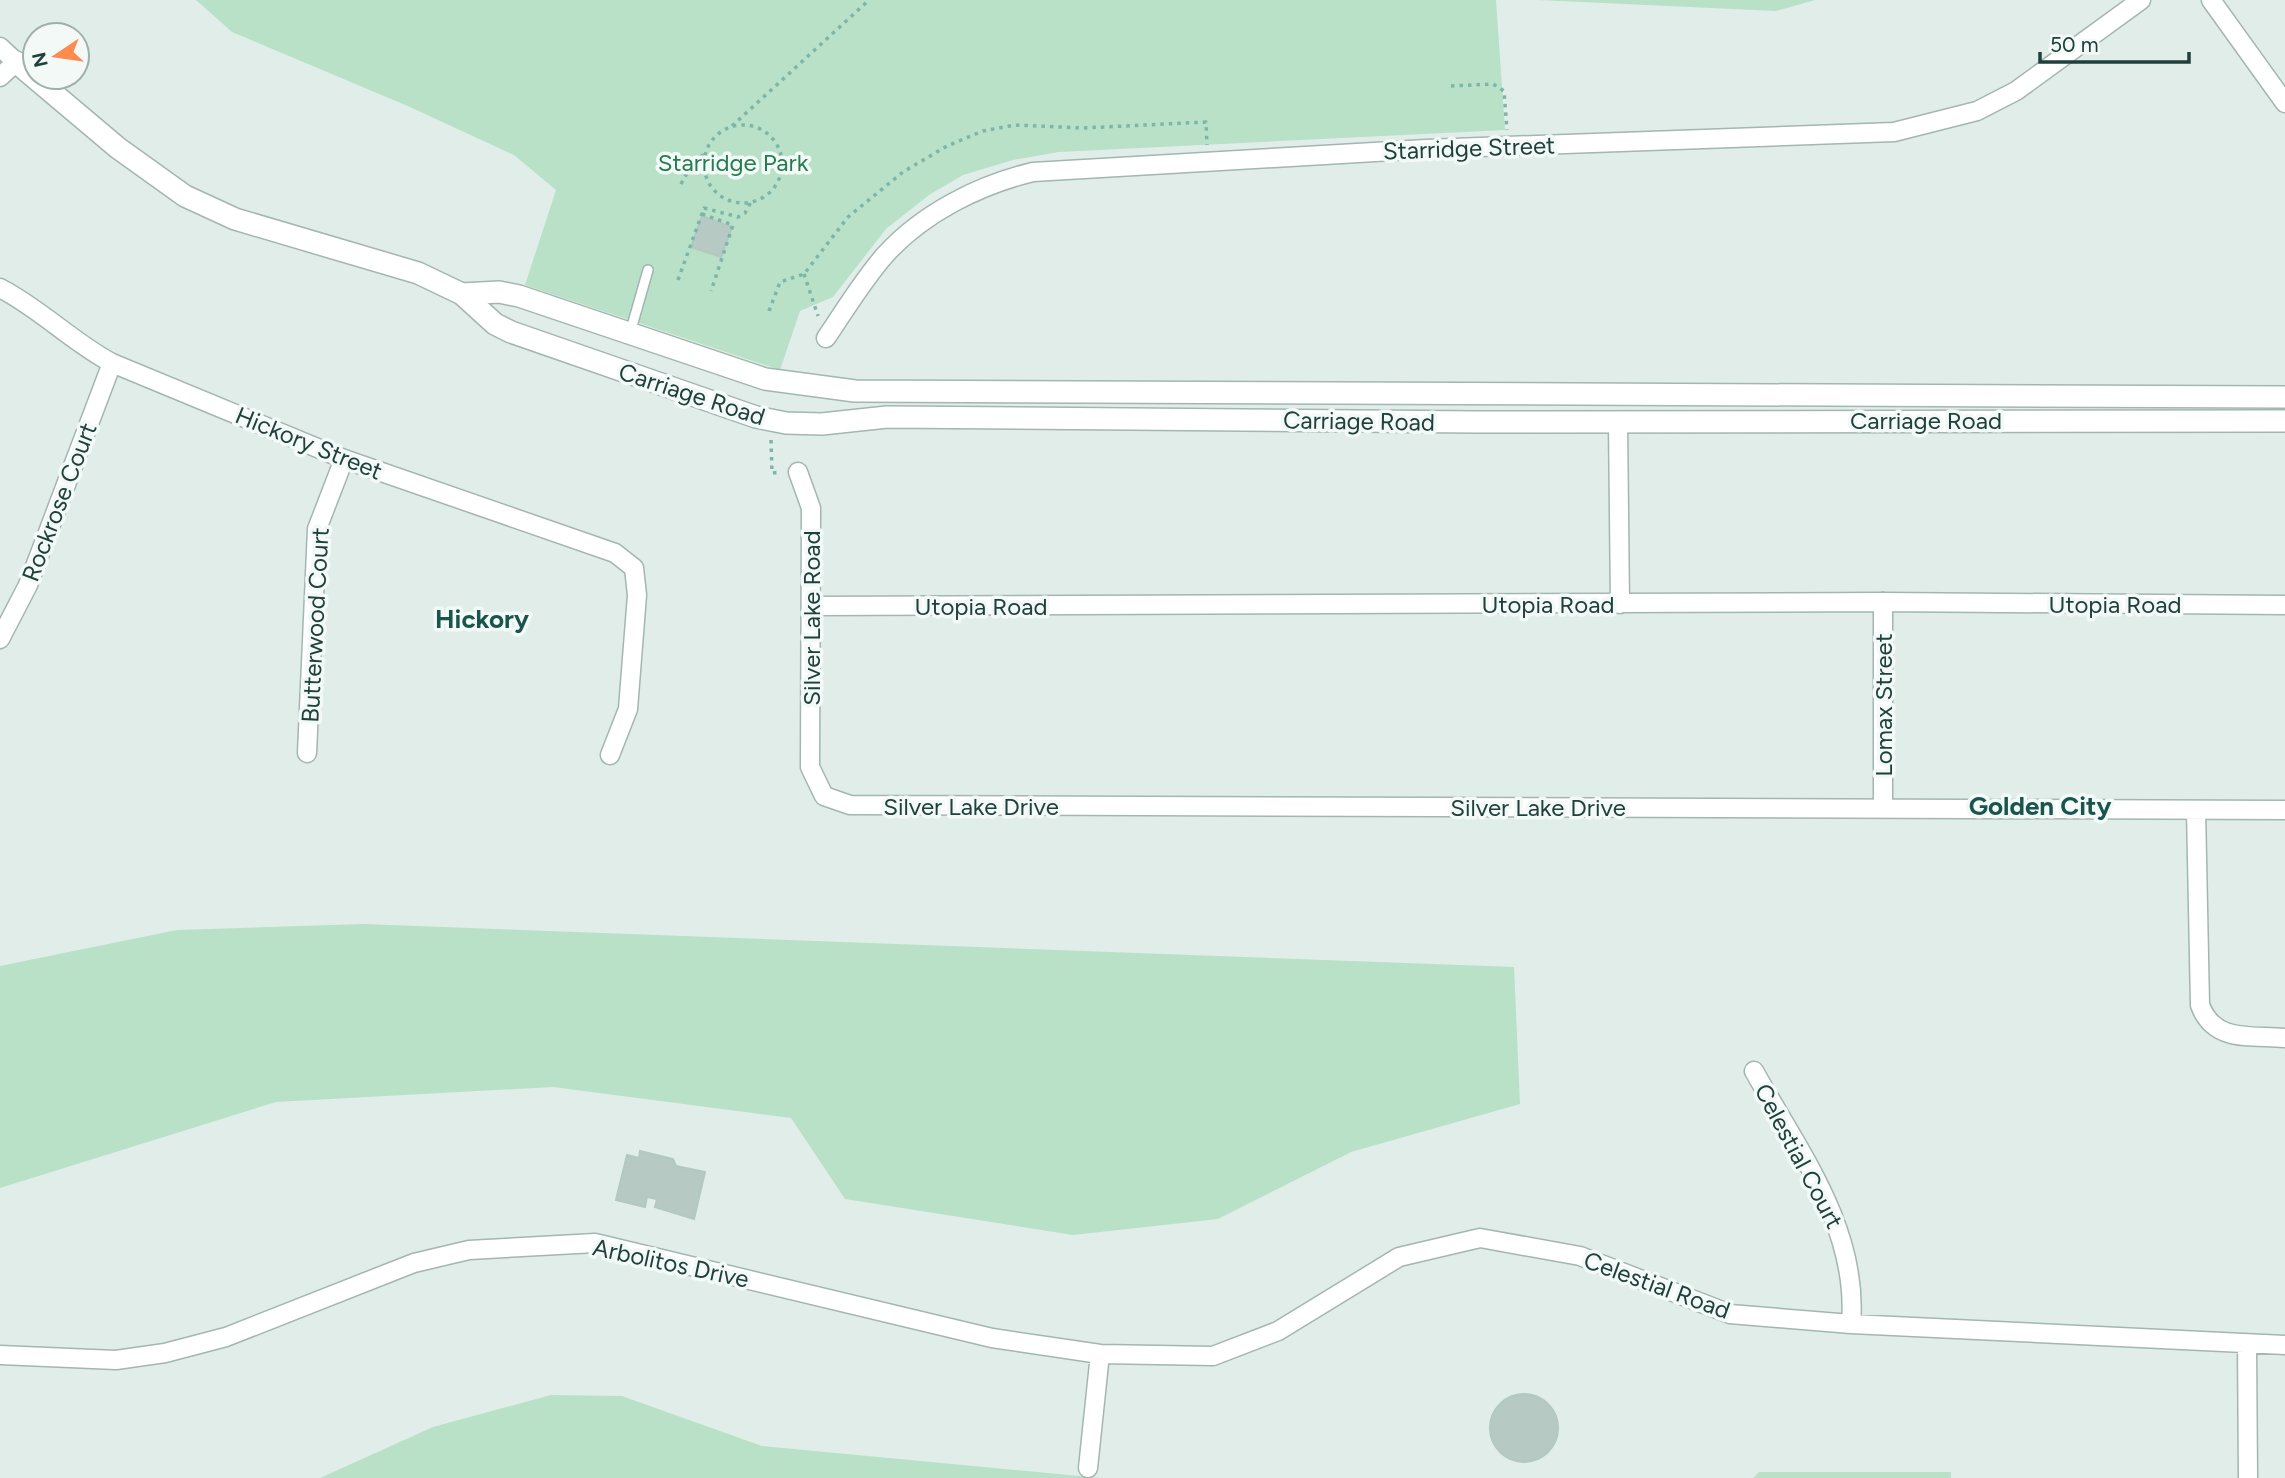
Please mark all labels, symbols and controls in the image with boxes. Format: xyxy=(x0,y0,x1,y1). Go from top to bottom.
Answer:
north arrow xyxy=(21,21,91,91)
scale bar xyxy=(2040,21,2189,65)
text: 50 m xyxy=(2050,32,2099,57)
text: N xyxy=(27,50,53,69)
street label: Starridge Street xyxy=(1382,131,1556,165)
park label: Starridge Park xyxy=(658,148,809,177)
street label: Carriage Road xyxy=(615,357,769,431)
street label: Hickory Street xyxy=(231,400,387,486)
street label: Carriage Road xyxy=(1283,405,1435,437)
street label: Carriage Road xyxy=(1850,406,2002,435)
street label: Rockrose Court xyxy=(15,419,103,585)
street label: Butterwood Court xyxy=(295,527,335,723)
street label: Silver Lake Road xyxy=(797,530,826,706)
street label: Utopia Road xyxy=(1481,590,1615,619)
street label: Utopia Road xyxy=(2048,590,2182,619)
street label: Utopia Road xyxy=(914,592,1048,621)
district label: Hickory xyxy=(435,603,529,635)
street label: Lomax Street xyxy=(1869,633,1898,777)
district label: Golden City xyxy=(1969,790,2111,822)
street label: Silver Lake Drive xyxy=(883,792,1059,821)
street label: Silver Lake Drive xyxy=(1450,793,1626,822)
street label: Celestial Court xyxy=(1749,1079,1849,1233)
street label: Arbolitos Drive xyxy=(590,1232,752,1294)
street label: Celestial Road xyxy=(1580,1245,1734,1325)

